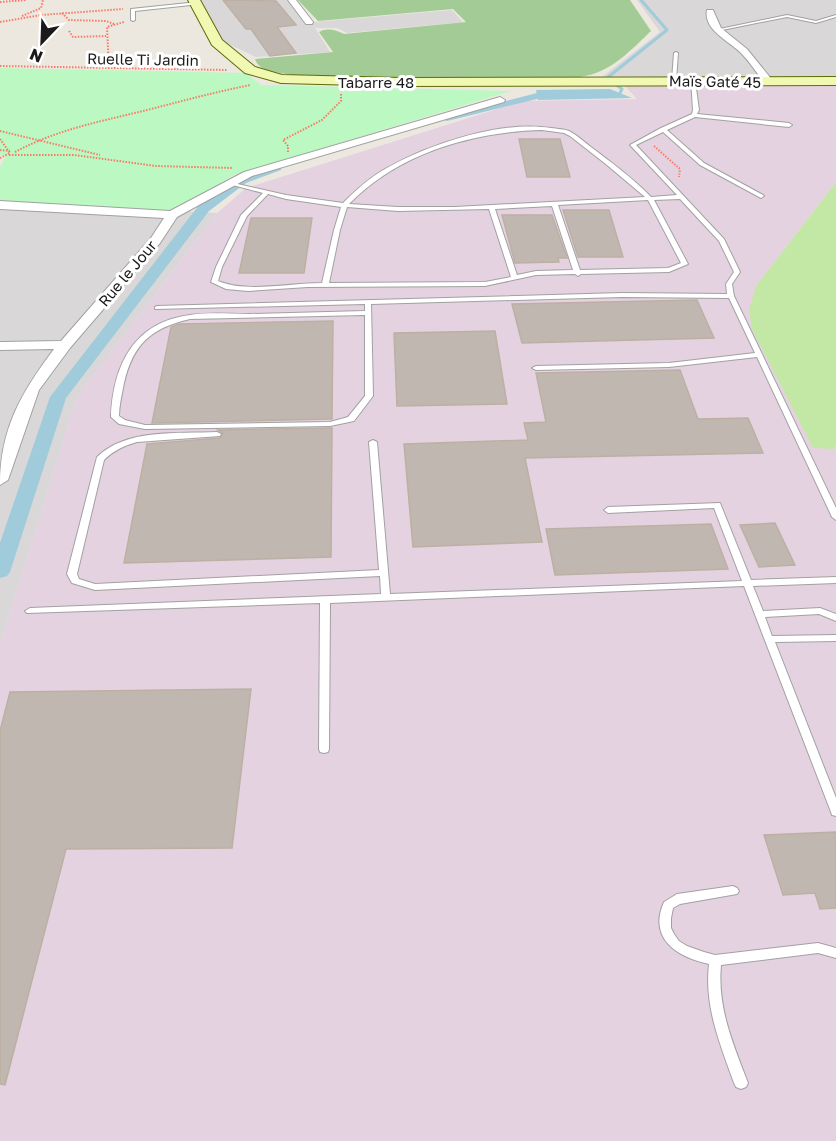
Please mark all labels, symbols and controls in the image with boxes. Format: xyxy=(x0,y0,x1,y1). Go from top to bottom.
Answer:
north arrow xyxy=(12,12,72,72)
text: N xyxy=(27,44,46,67)
street label: Ruelle Ti Jardin xyxy=(87,49,199,69)
street label: Maïs Gaté 45 xyxy=(669,71,761,91)
street label: Tabarre 48 xyxy=(338,73,414,91)
street label: Rue le Jour xyxy=(94,236,160,310)

